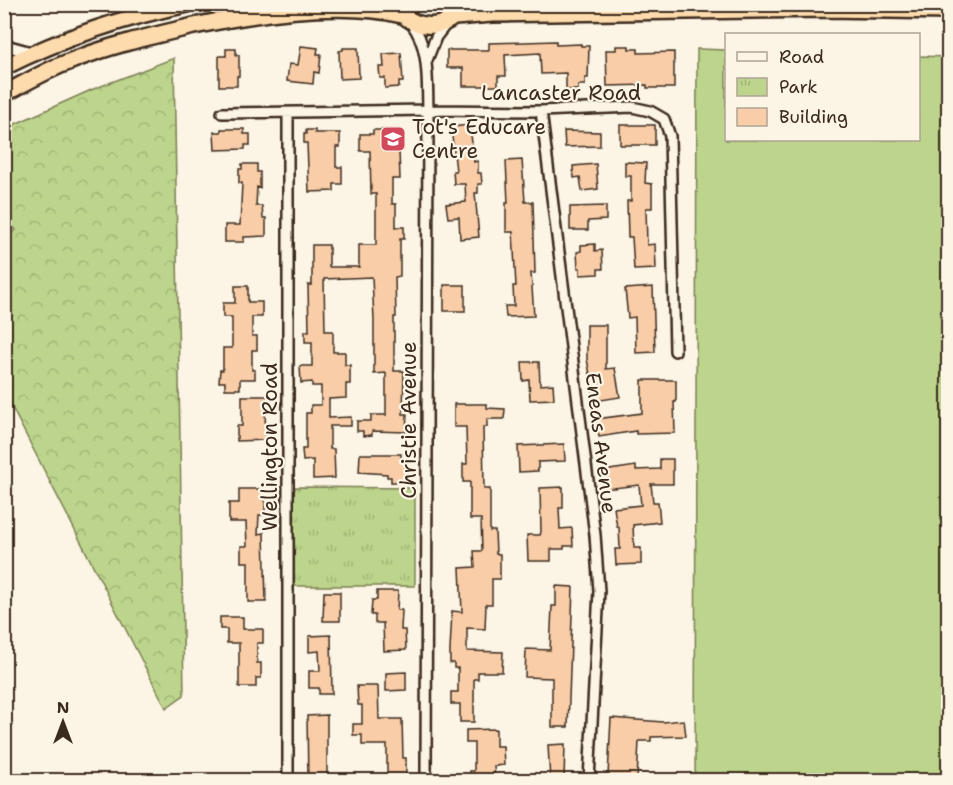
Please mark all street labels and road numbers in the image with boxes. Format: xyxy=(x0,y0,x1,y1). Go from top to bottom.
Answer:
street label: Lancaster Road xyxy=(481,79,641,107)
street label: Christie Avenue xyxy=(395,341,423,499)
street label: Wellington Road xyxy=(256,363,284,531)
street label: Eneas Avenue xyxy=(578,371,624,515)

